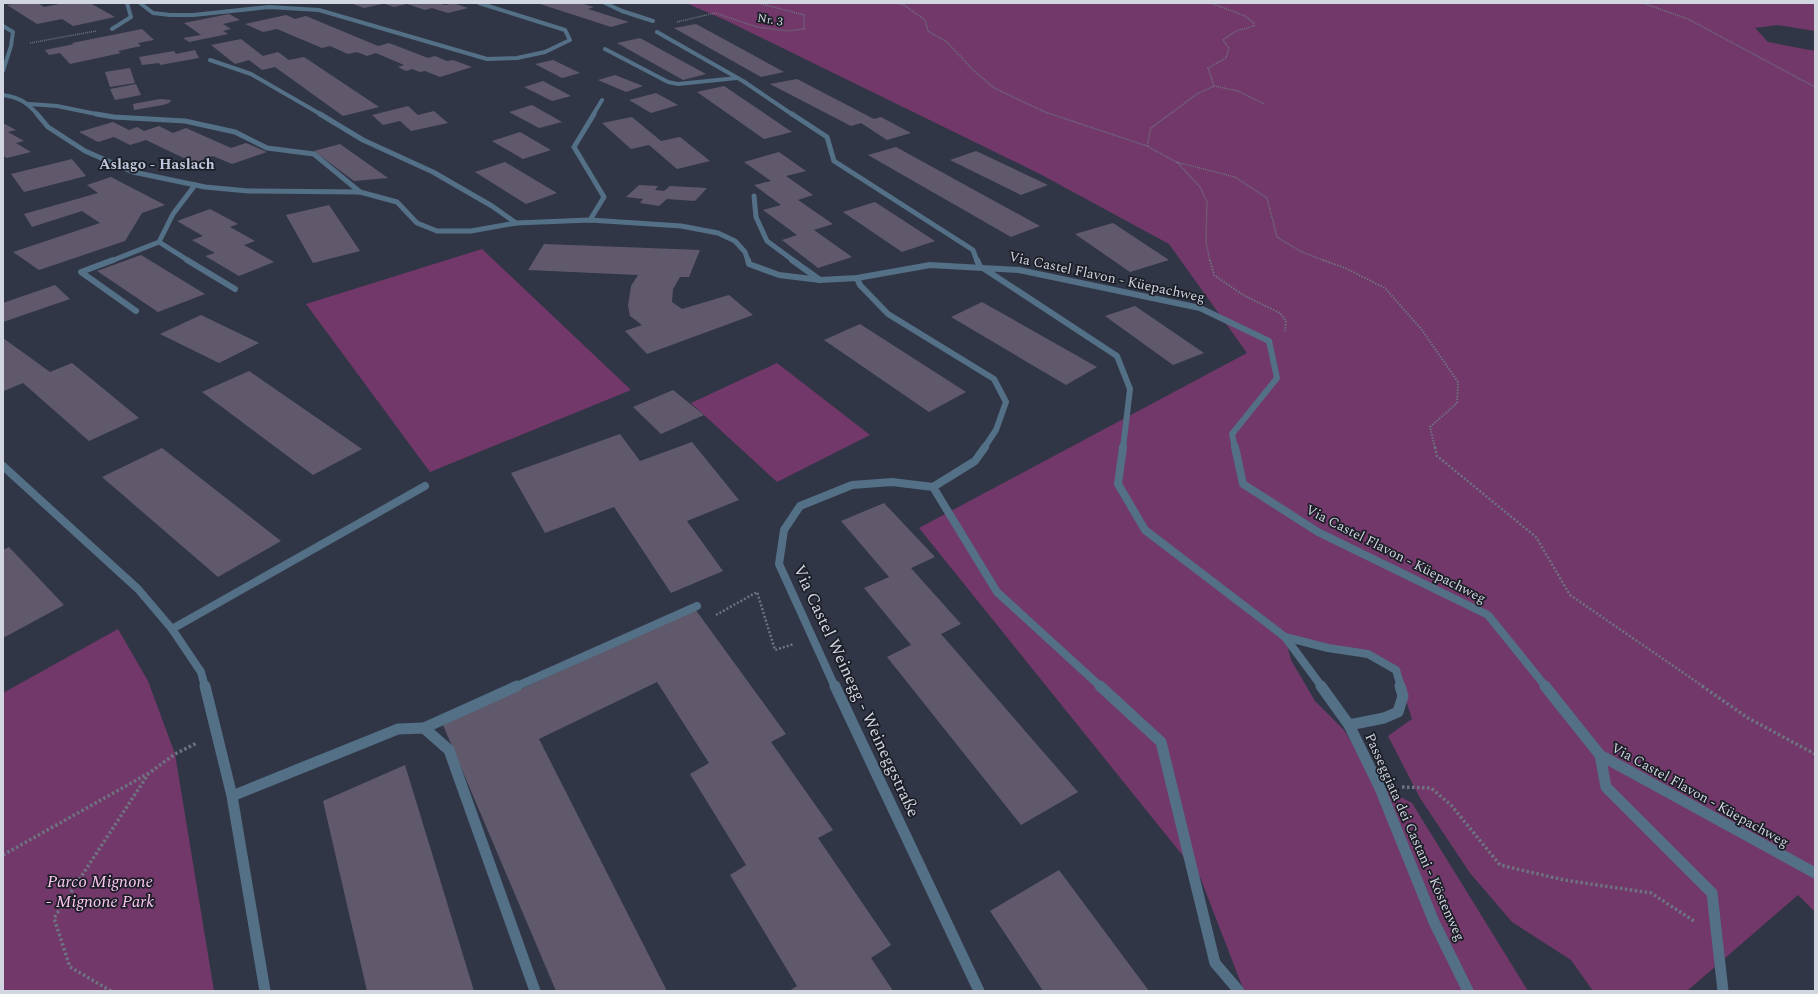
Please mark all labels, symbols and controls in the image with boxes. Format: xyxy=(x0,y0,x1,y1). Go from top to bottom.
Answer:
street label: Nr. 3 xyxy=(756,8,784,32)
district label: Aslago - Haslach xyxy=(99,153,215,176)
street label: Via Castel Flavon - Küepachweg xyxy=(1007,246,1207,308)
street label: Via Castel Flavon - Küepachweg xyxy=(1302,499,1490,609)
street label: Via Castel Weinegg - Weineggstraße xyxy=(786,560,926,822)
street label: Passeggiata dei Castani - Köstenweg xyxy=(1360,730,1470,944)
street label: Via Castel Flavon - Küepachweg xyxy=(1607,737,1793,853)
park label: Parco Mignone - Mignone Park xyxy=(46,869,154,915)

